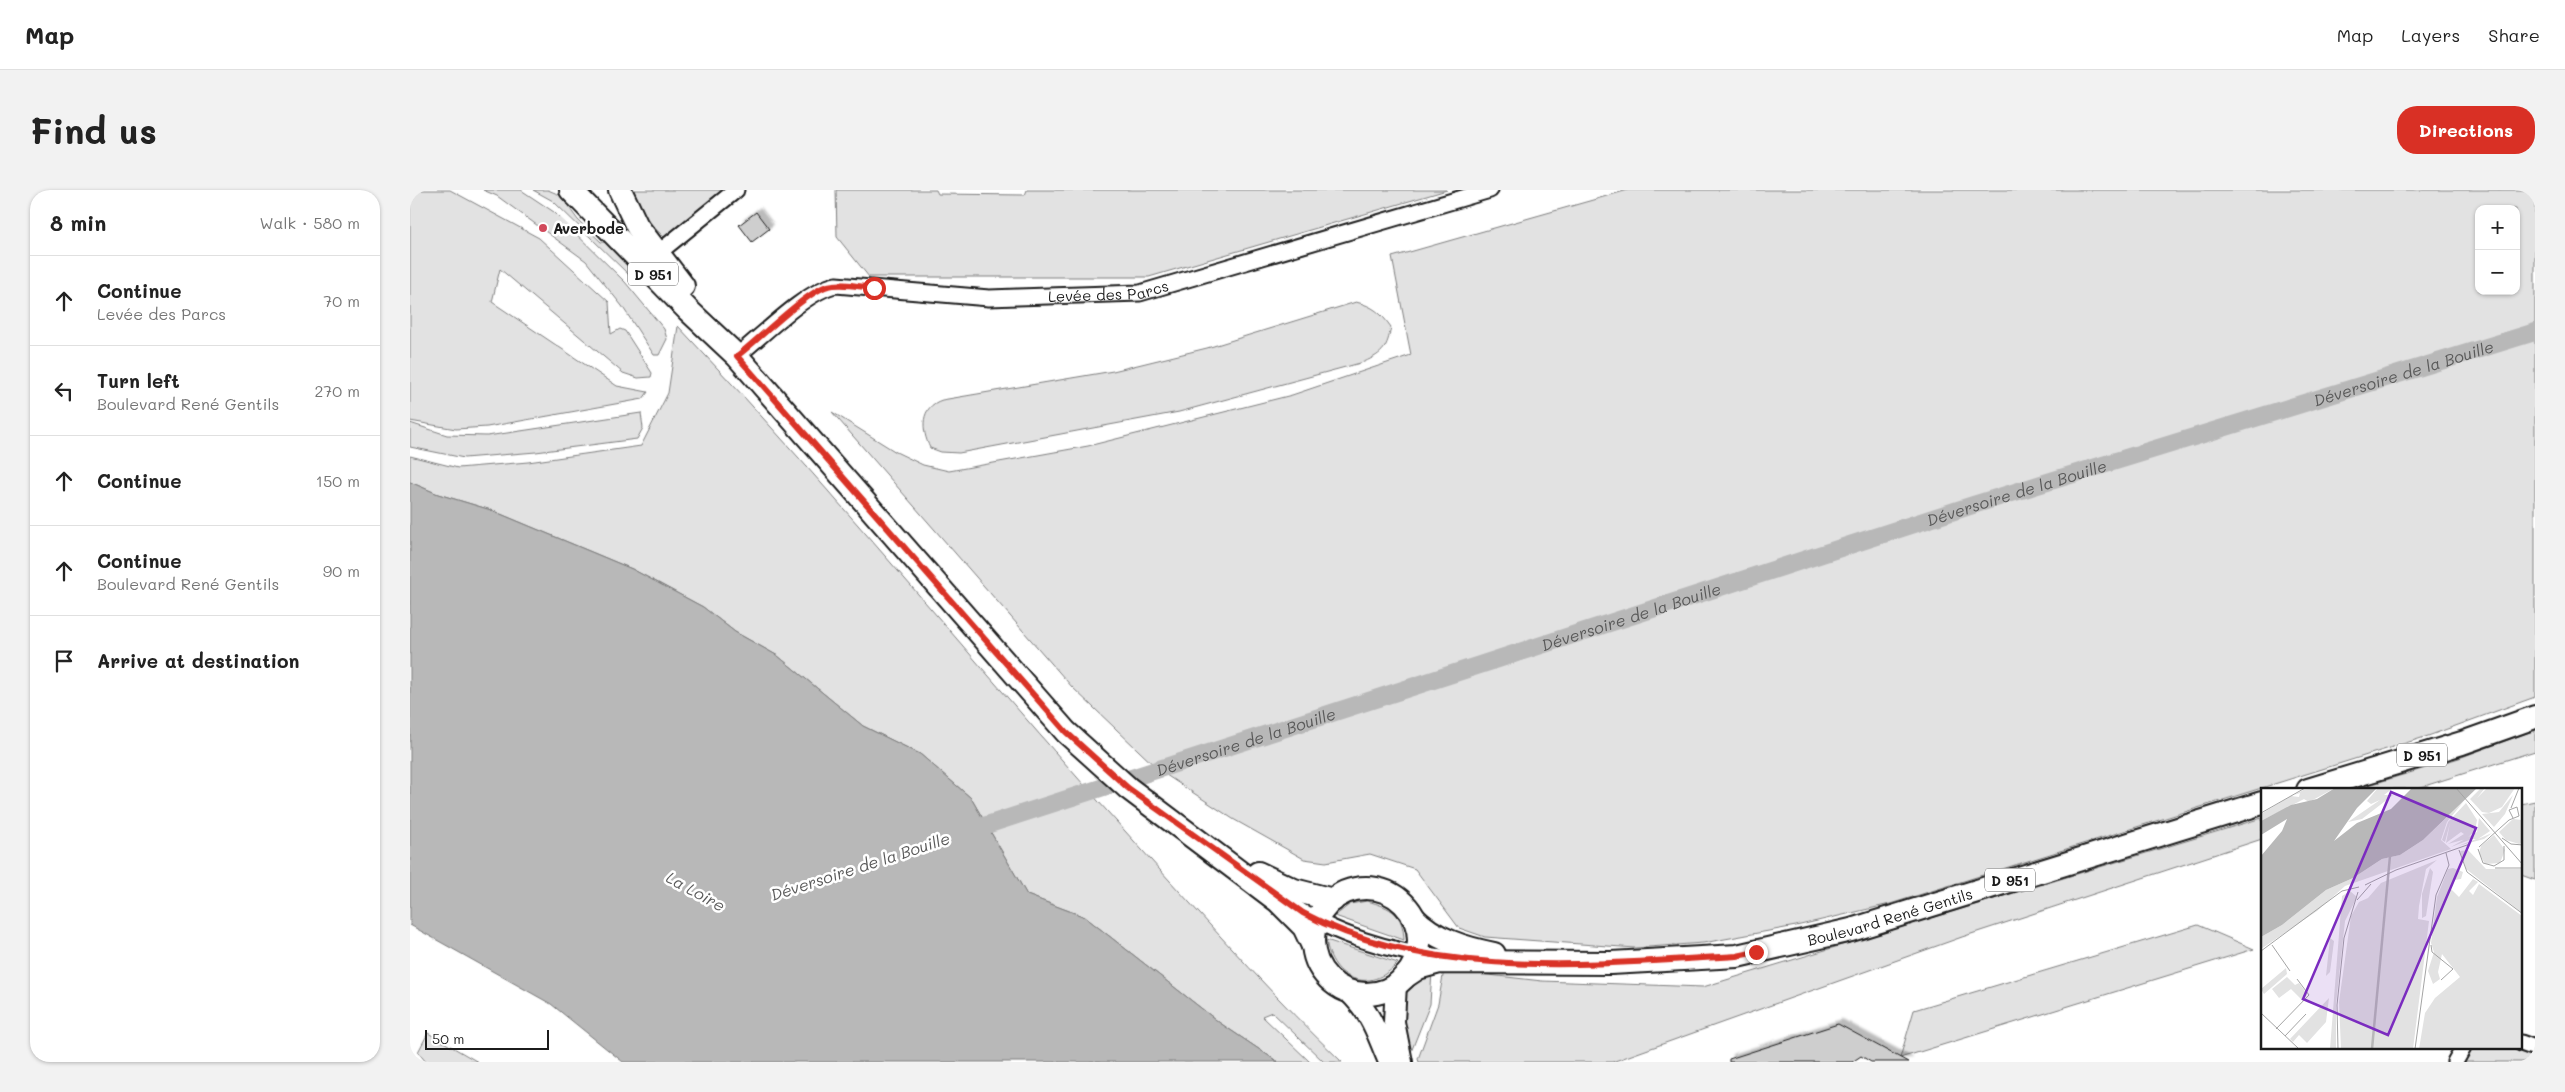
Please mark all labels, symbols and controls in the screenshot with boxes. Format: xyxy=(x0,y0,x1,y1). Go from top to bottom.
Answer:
text: Map xyxy=(25,19,74,50)
text: Map xyxy=(2337,23,2373,47)
text: Layers xyxy=(2401,23,2460,47)
text: Share xyxy=(2488,23,2540,47)
button: Directions xyxy=(2397,106,2535,154)
text: Find us xyxy=(30,107,157,153)
map controls xyxy=(2475,205,2520,295)
button: + xyxy=(2475,205,2520,250)
text: 8 min xyxy=(50,209,106,236)
text: Walk · 580 m xyxy=(260,212,360,233)
place label: Averbode xyxy=(553,218,624,238)
marker: Averbode xyxy=(537,222,549,234)
button: − xyxy=(2475,250,2520,295)
road number: D 951 xyxy=(628,262,678,286)
street label: Levée des Parcs xyxy=(1048,275,1171,306)
route start xyxy=(863,277,886,300)
text: Continue xyxy=(97,278,182,303)
icon: ahead xyxy=(50,287,78,315)
text: 70 m xyxy=(323,290,360,311)
text: Levée des Parcs xyxy=(97,303,226,324)
water label: Déversoire de la Bouille xyxy=(2311,335,2496,410)
text: Turn left xyxy=(97,368,180,393)
icon: left xyxy=(50,377,78,405)
text: 270 m xyxy=(314,380,360,401)
text: Boulevard René Gentils xyxy=(97,393,279,414)
water label: Déversoire de la Bouille xyxy=(1924,454,2109,530)
icon: ahead xyxy=(50,467,78,495)
text: Continue xyxy=(97,468,182,493)
text: 150 m xyxy=(316,470,360,491)
text: Continue xyxy=(97,548,182,573)
icon: ahead xyxy=(50,557,78,585)
text: 90 m xyxy=(323,560,360,581)
text: Boulevard René Gentils xyxy=(97,573,279,594)
water label: Déversoire de la Bouille xyxy=(1538,577,1723,655)
icon: arrive xyxy=(50,647,78,675)
text: Arrive at destination xyxy=(97,648,300,673)
water label: Déversoire de la Bouille xyxy=(1153,702,1338,780)
road number: D 951 xyxy=(2397,744,2447,766)
inset map xyxy=(2261,788,2522,1050)
water label: Déversoire de la Bouille xyxy=(768,827,952,905)
water label: La Loire xyxy=(663,866,729,916)
road number: D 951 xyxy=(1985,868,2035,892)
street label: Boulevard René Gentils xyxy=(1805,883,1975,950)
route end xyxy=(1745,941,1768,964)
scale bar xyxy=(425,1027,549,1050)
text: 50 m xyxy=(432,1029,464,1048)

